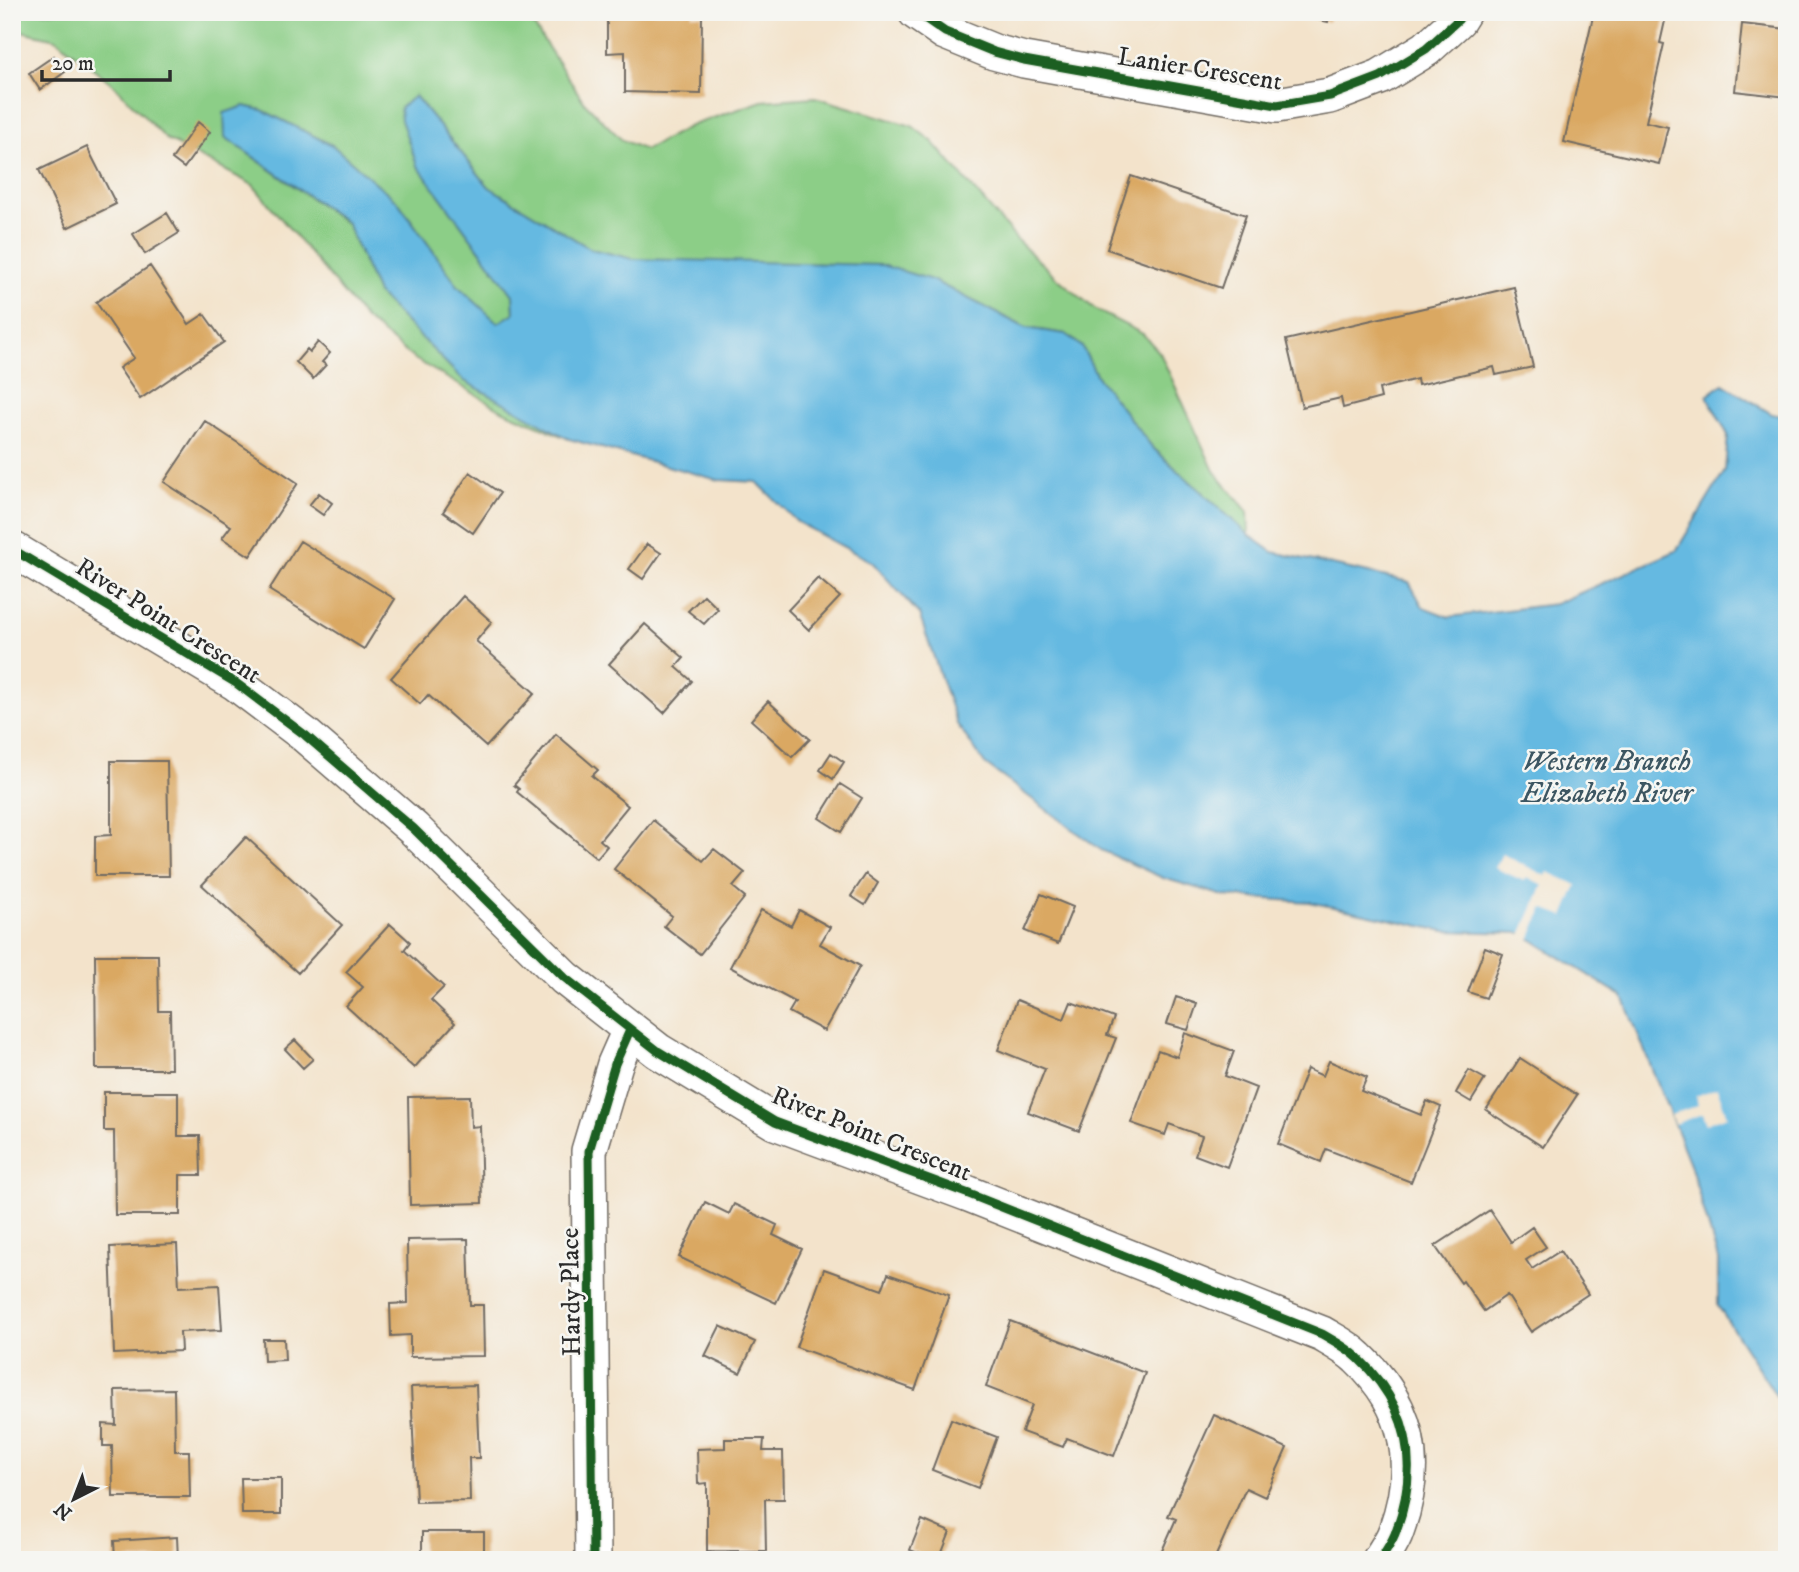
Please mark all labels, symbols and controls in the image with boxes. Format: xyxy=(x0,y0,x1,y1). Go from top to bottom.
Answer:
scale bar xyxy=(42,38,170,82)
street label: Lanier Crescent xyxy=(1115,40,1284,99)
text: 20 m xyxy=(52,51,94,77)
street label: River Point Crescent xyxy=(69,551,267,692)
water label: Western Branch Elizabeth River xyxy=(1520,744,1694,811)
street label: River Point Crescent xyxy=(767,1079,976,1190)
street label: Hardy Place xyxy=(554,1227,589,1357)
north arrow xyxy=(38,1464,108,1534)
text: N xyxy=(50,1496,77,1524)

